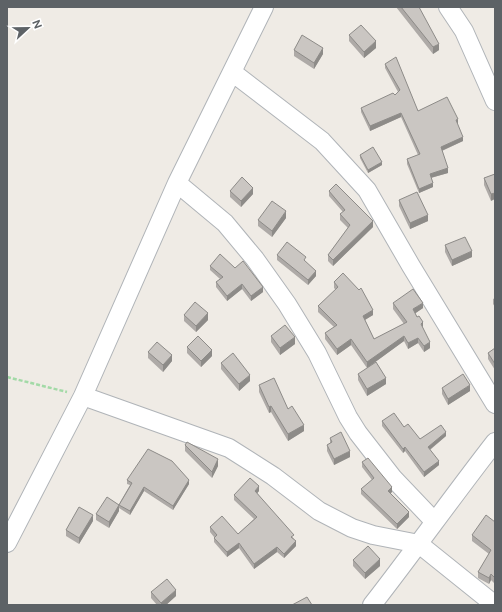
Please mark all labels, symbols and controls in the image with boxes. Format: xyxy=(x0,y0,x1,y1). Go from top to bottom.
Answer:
north arrow xyxy=(8,8,48,48)
text: N xyxy=(29,18,44,31)

